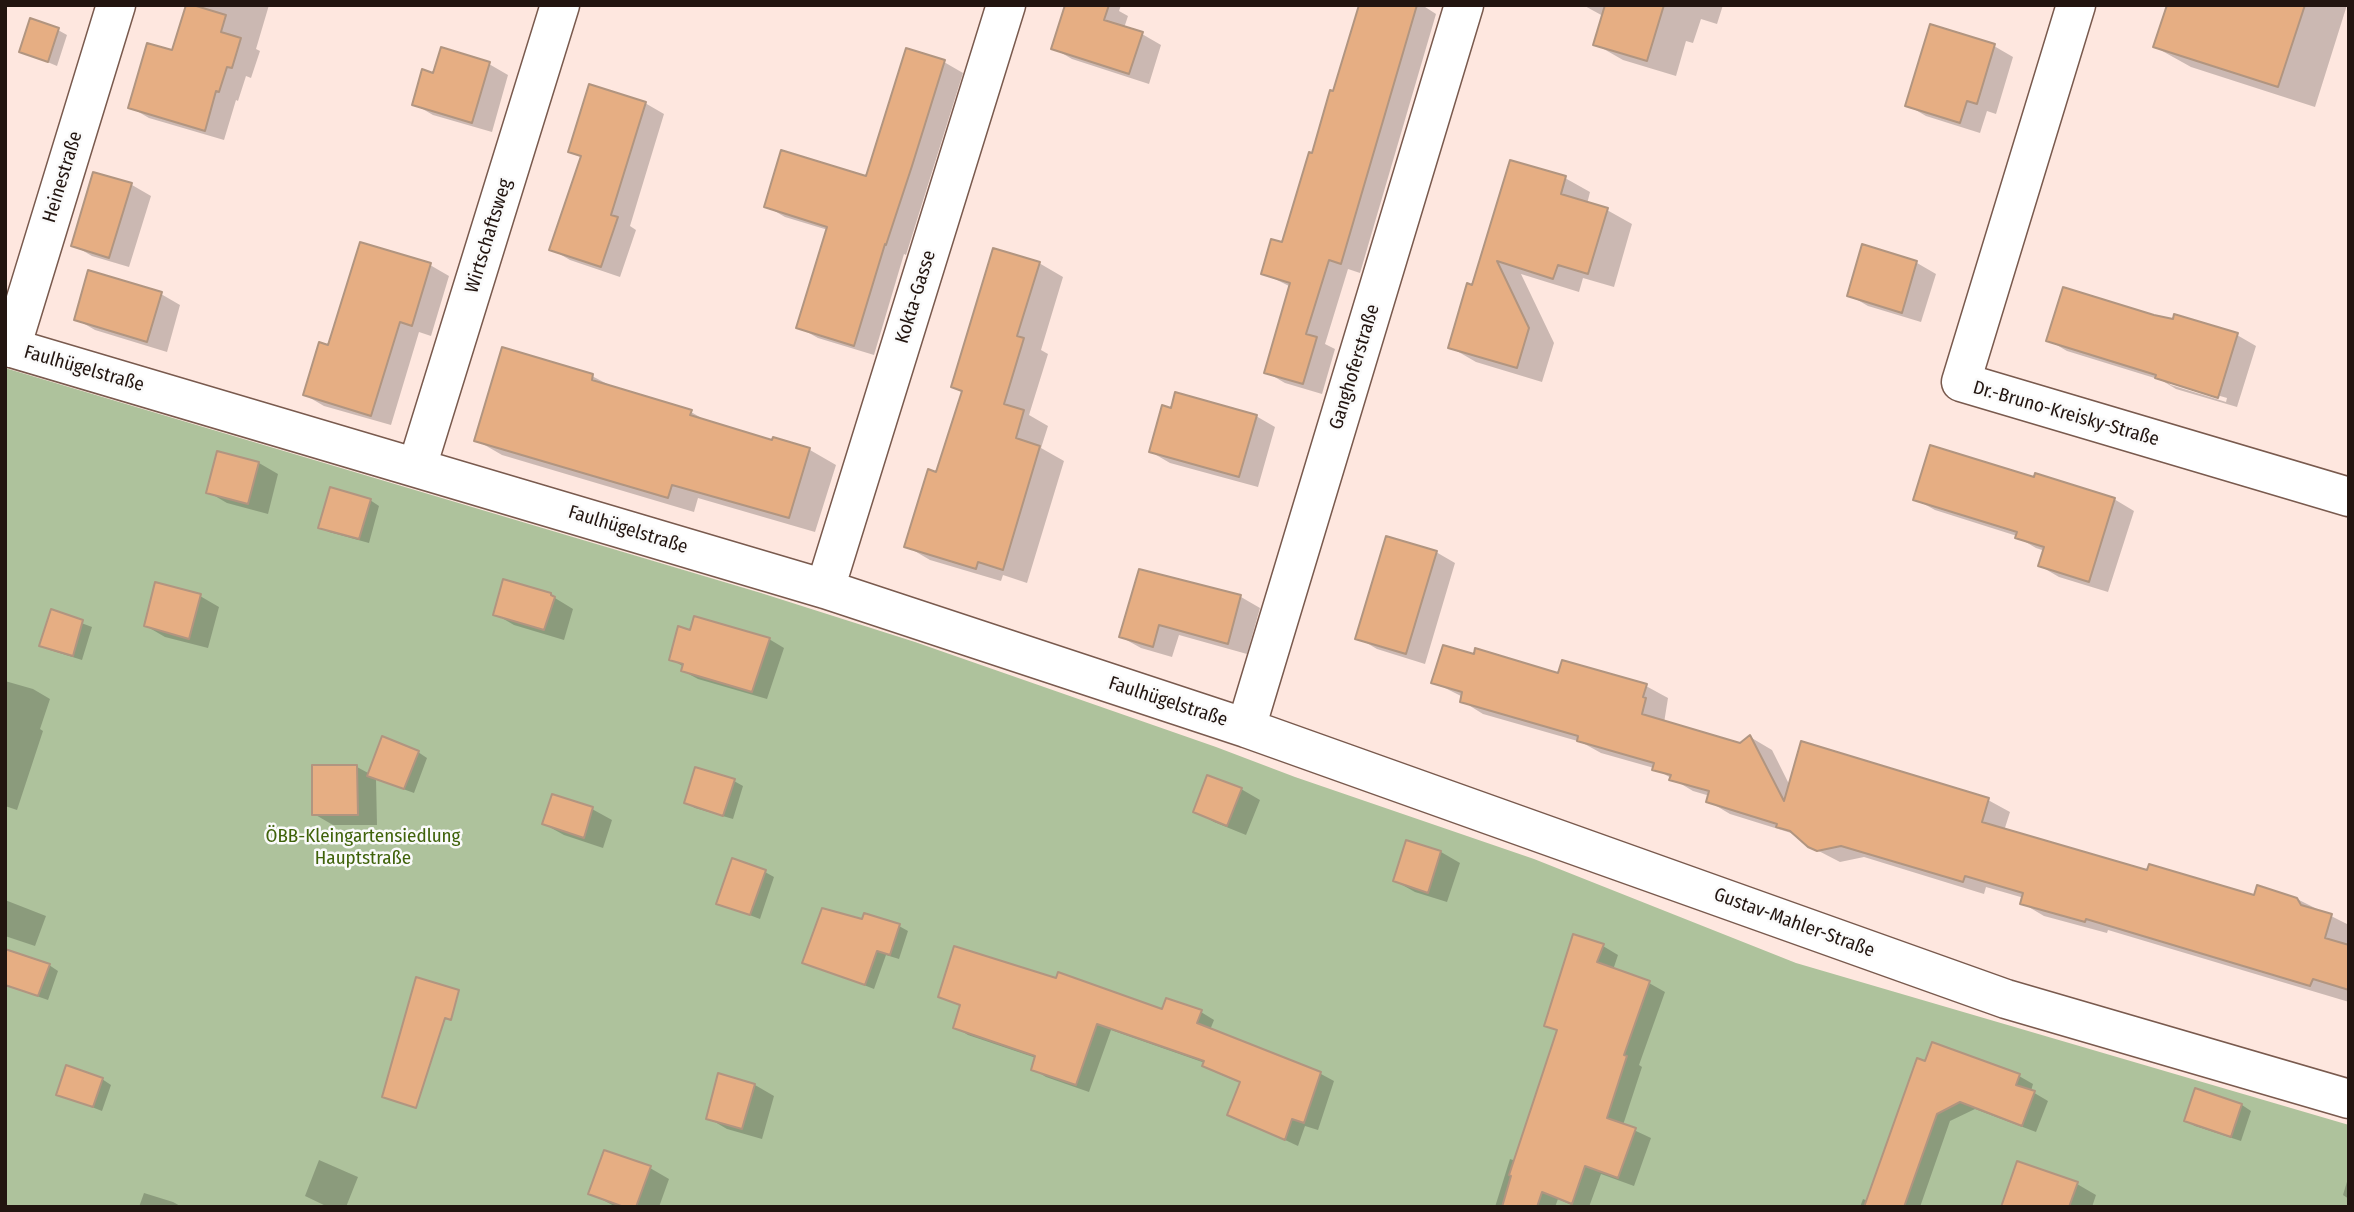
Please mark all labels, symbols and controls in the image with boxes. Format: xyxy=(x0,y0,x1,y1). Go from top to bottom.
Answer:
street label: Heinestraße xyxy=(38,129,88,225)
street label: Wirtschaftsweg xyxy=(461,176,517,296)
street label: Kokta-Gasse xyxy=(891,248,941,346)
street label: Ganghoferstraße xyxy=(1325,302,1385,432)
street label: Faulhügelstraße xyxy=(21,341,147,397)
street label: Dr.-Bruno-Kreisky-Straße xyxy=(1970,376,2162,452)
street label: Faulhügelstraße xyxy=(566,501,690,559)
street label: Faulhügelstraße xyxy=(1106,672,1230,732)
park label: ÖBB-Kleingartensiedlung Hauptstraße xyxy=(265,826,461,870)
street label: Gustav-Mahler-Straße xyxy=(1711,883,1877,963)

